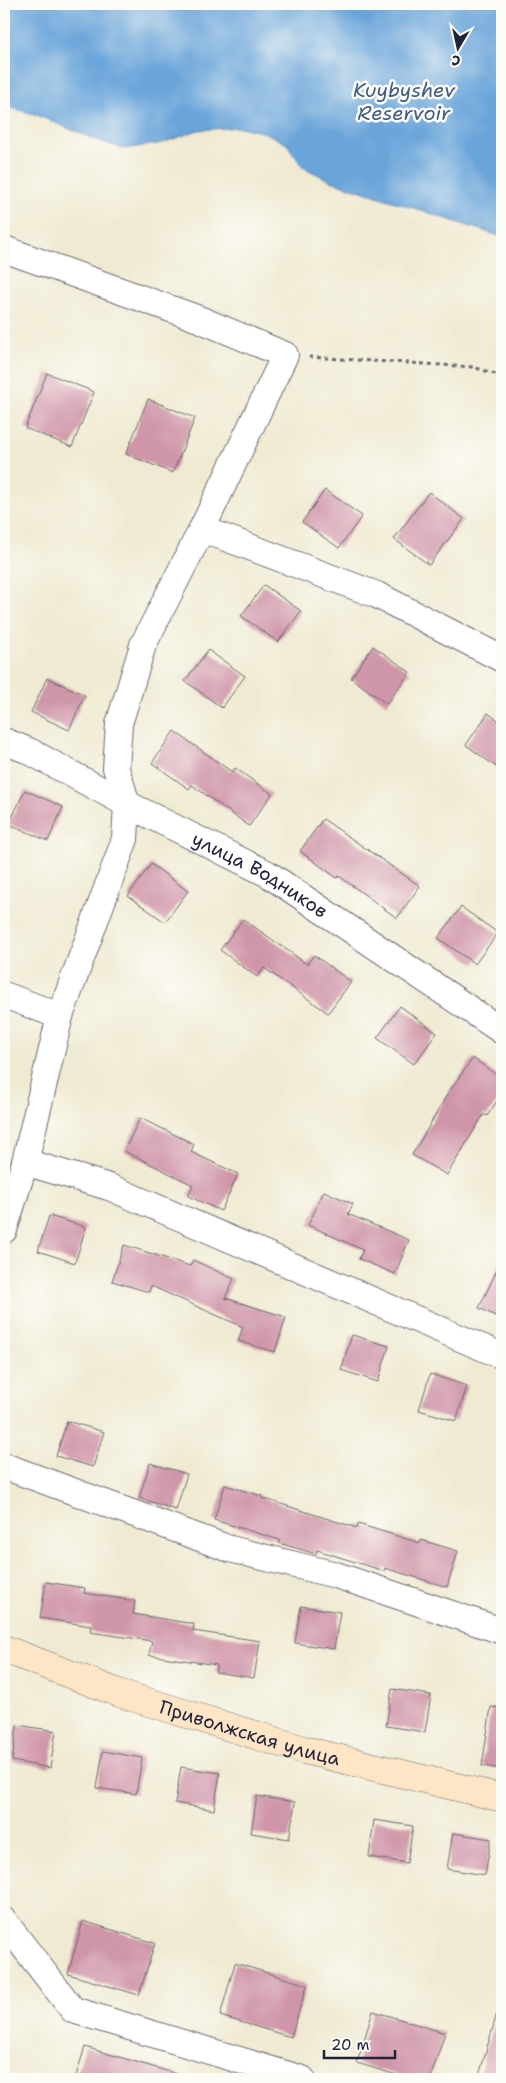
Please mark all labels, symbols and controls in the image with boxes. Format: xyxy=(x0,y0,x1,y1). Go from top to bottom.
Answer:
north arrow xyxy=(434,22,484,72)
text: С xyxy=(450,51,462,70)
water label: Kuybyshev Reservoir xyxy=(353,77,456,126)
street label: улица Водников xyxy=(188,826,333,923)
street label: Приволжская улица xyxy=(157,1694,343,1771)
scale bar xyxy=(324,2028,395,2060)
text: 20 m xyxy=(331,2035,370,2055)

